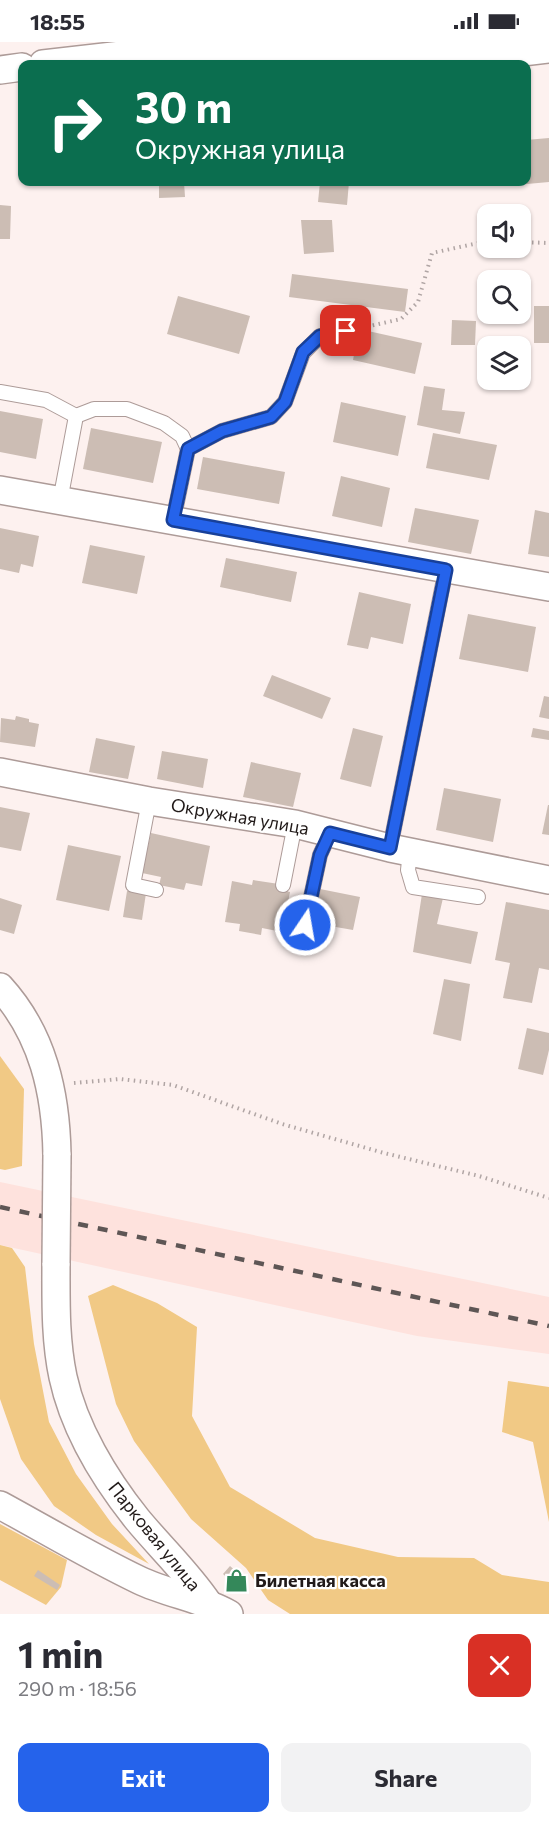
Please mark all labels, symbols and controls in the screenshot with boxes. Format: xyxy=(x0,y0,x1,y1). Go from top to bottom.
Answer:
text: 18:55 xyxy=(30,8,85,35)
text: 30 m xyxy=(135,80,232,132)
icon: right xyxy=(36,84,114,162)
text: Окружная улица xyxy=(135,132,345,165)
map controls xyxy=(477,204,531,390)
button: sound xyxy=(477,204,531,258)
button: search xyxy=(477,270,531,324)
pin xyxy=(320,305,371,356)
icon: arrive xyxy=(329,314,362,347)
button: layers xyxy=(477,336,531,390)
street label: Окружная улица xyxy=(169,793,311,839)
position arrow xyxy=(273,893,337,957)
street label: Парковая улица xyxy=(104,1477,206,1595)
shop icon: Билетная касса xyxy=(224,1567,250,1593)
place label: Билетная касса xyxy=(255,1569,386,1591)
text: 1 min xyxy=(18,1631,103,1675)
button: close xyxy=(468,1634,531,1697)
text: 290 m · 18:56 xyxy=(18,1676,137,1700)
button: Exit xyxy=(18,1743,269,1812)
button: Share xyxy=(281,1743,531,1812)

